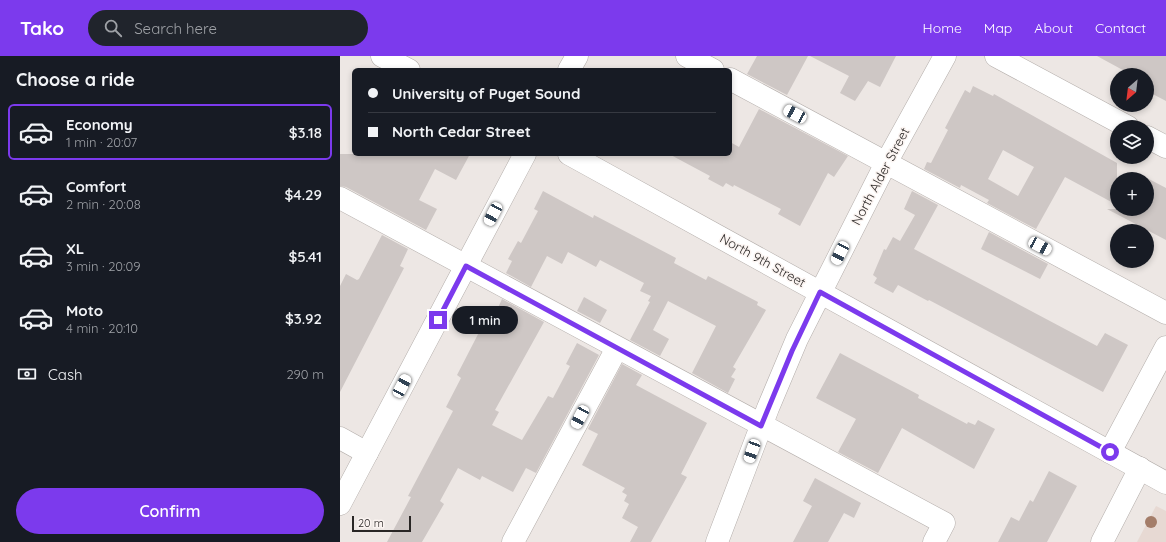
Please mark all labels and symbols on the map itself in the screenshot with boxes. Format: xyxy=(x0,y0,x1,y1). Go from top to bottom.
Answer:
north arrow xyxy=(1110,68,1154,112)
car xyxy=(782,103,808,125)
street label: North Alder Street xyxy=(848,124,912,228)
car xyxy=(482,201,504,227)
street label: North 9th Street xyxy=(717,230,809,290)
car xyxy=(1027,235,1053,257)
car xyxy=(829,240,851,266)
callout: 1 min xyxy=(452,306,518,334)
route end xyxy=(429,311,447,329)
car xyxy=(391,373,413,399)
car xyxy=(569,404,591,430)
car xyxy=(742,438,762,464)
route start xyxy=(1101,443,1119,461)
scale bar xyxy=(352,514,411,533)

